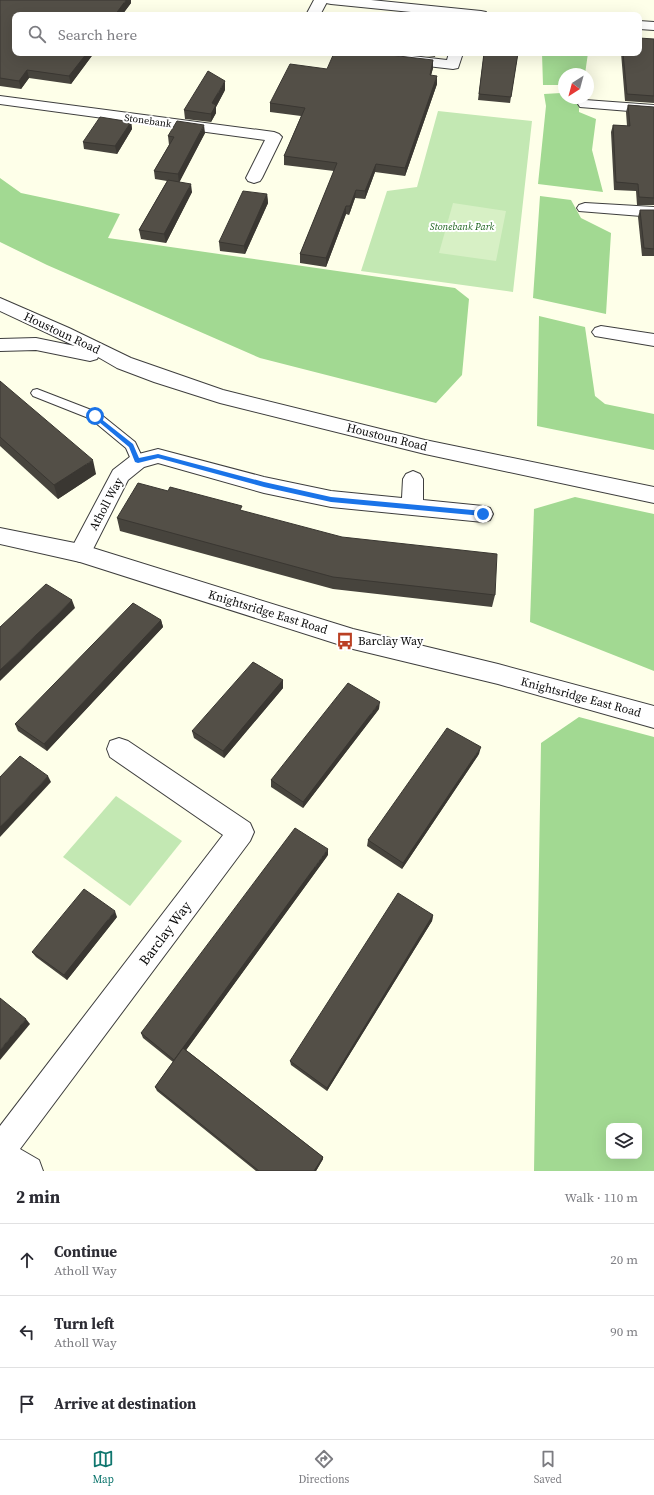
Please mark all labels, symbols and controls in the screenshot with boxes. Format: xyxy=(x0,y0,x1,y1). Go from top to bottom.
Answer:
search box xyxy=(12,12,642,56)
icon: search xyxy=(26,23,48,45)
text: Search here xyxy=(58,24,137,45)
north arrow xyxy=(558,68,594,104)
street label: Stonebank xyxy=(124,111,173,130)
park label: Stonebank Park xyxy=(430,220,494,233)
street label: Houstoun Road xyxy=(21,308,103,358)
route start xyxy=(86,407,104,425)
street label: Houstoun Road xyxy=(345,419,429,455)
street label: Atholl Way xyxy=(85,474,127,533)
route end xyxy=(474,505,492,523)
street label: Knightsridge East Road xyxy=(206,586,330,638)
bus stop icon: Barclay Way xyxy=(335,631,355,651)
place label: Barclay Way xyxy=(358,633,424,649)
street label: Knightsridge East Road xyxy=(519,673,643,721)
street label: Barclay Way xyxy=(134,896,196,969)
map controls xyxy=(606,1123,642,1159)
button: layers xyxy=(606,1123,642,1159)
text: 2 min xyxy=(16,1185,60,1209)
text: Walk · 110 m xyxy=(565,1189,638,1206)
text: Continue xyxy=(54,1241,117,1262)
icon: ahead xyxy=(16,1249,38,1271)
text: 20 m xyxy=(610,1251,638,1268)
text: Atholl Way xyxy=(54,1262,117,1279)
text: Turn left xyxy=(54,1313,114,1334)
icon: left xyxy=(16,1321,38,1343)
text: 90 m xyxy=(610,1323,638,1340)
text: Atholl Way xyxy=(54,1334,117,1351)
icon: arrive xyxy=(16,1393,38,1415)
text: Arrive at destination xyxy=(54,1393,196,1414)
tab: Map xyxy=(92,1448,114,1487)
tab: Directions xyxy=(298,1448,349,1487)
tab: Saved xyxy=(534,1448,562,1487)

